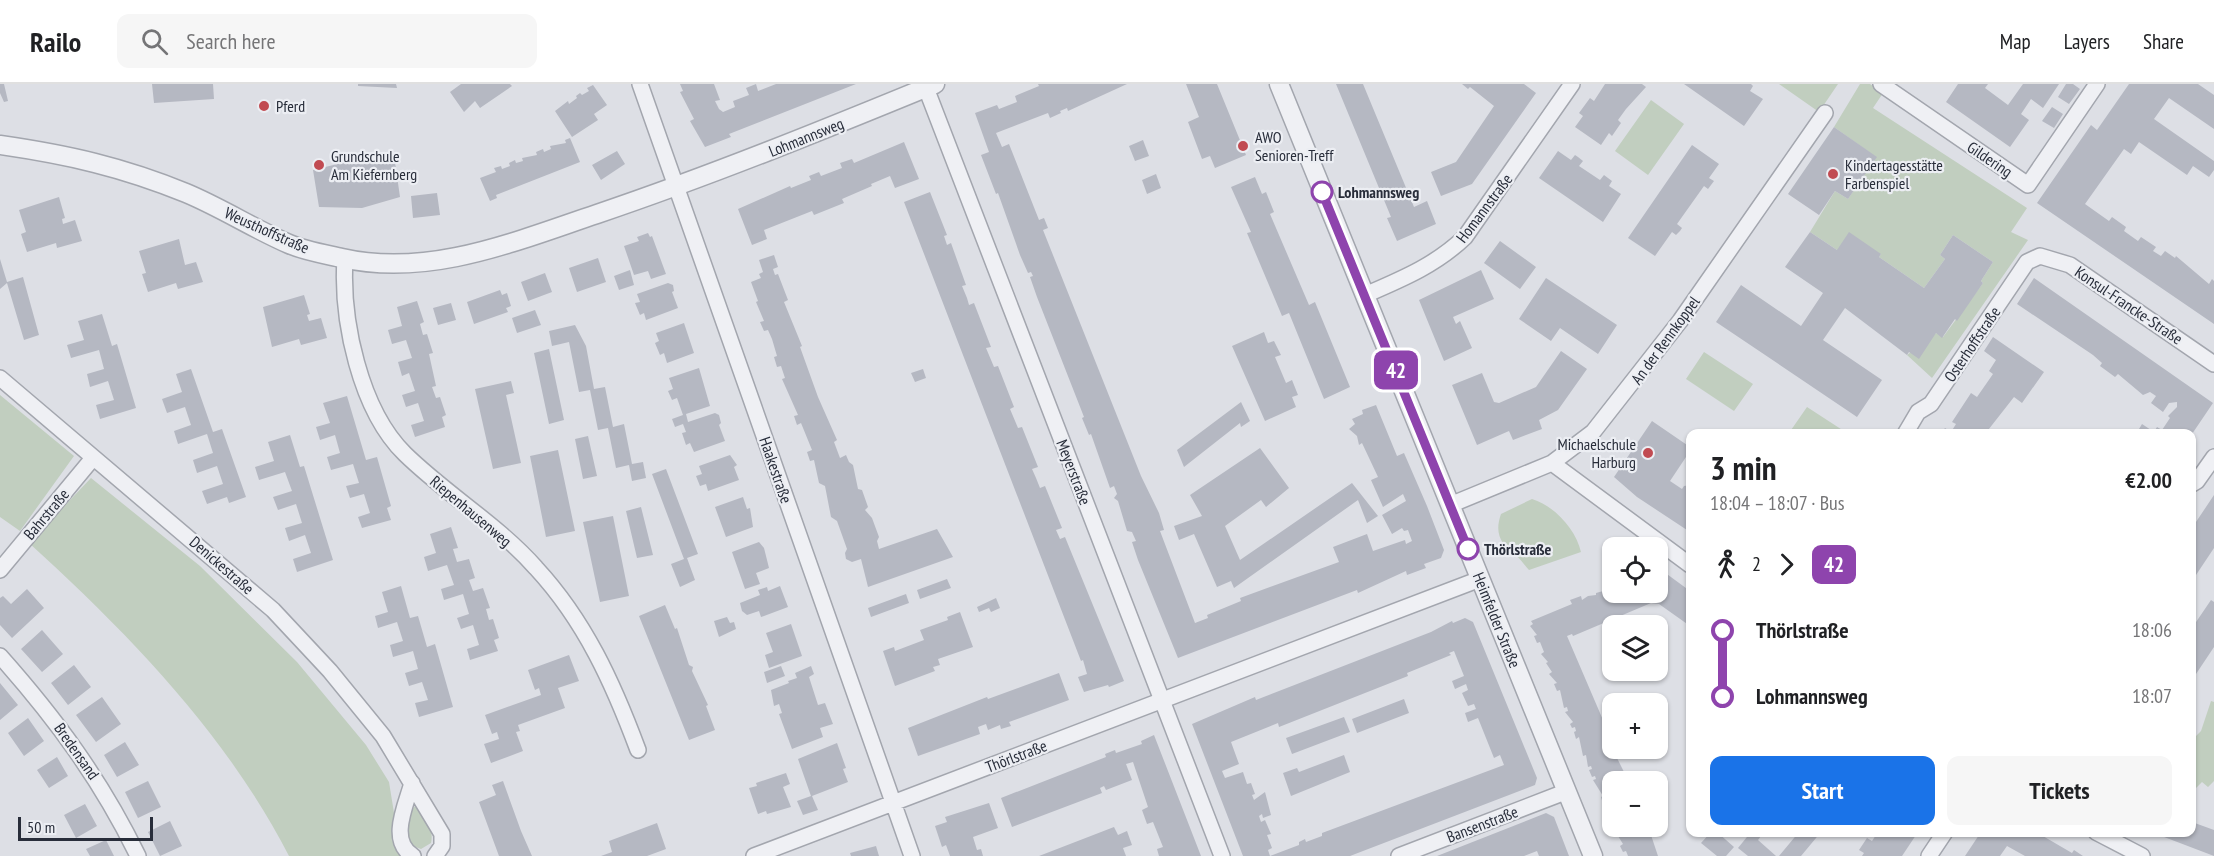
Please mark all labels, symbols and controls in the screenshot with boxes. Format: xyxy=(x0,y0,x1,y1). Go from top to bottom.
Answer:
search box xyxy=(117,14,537,68)
text: Railo xyxy=(30,23,81,60)
icon: search xyxy=(138,25,171,58)
text: Search here xyxy=(186,27,276,55)
text: Map xyxy=(2000,28,2031,55)
text: Layers xyxy=(2064,28,2110,55)
text: Share xyxy=(2143,28,2184,55)
place label: Pferd xyxy=(276,96,305,116)
marker: Pferd xyxy=(257,99,271,113)
street label: Lohmannsweg xyxy=(766,113,846,161)
place label: AWO Senioren-Treff xyxy=(1255,127,1334,165)
street label: Gildering xyxy=(1964,137,2016,181)
marker: AWO Senioren-Treff xyxy=(1236,139,1250,153)
place label: Grundschule Am Kiefernberg xyxy=(331,146,417,184)
place label: Kindertagesstätte Farbenspiel xyxy=(1845,155,1943,193)
marker: Grundschule Am Kiefernberg xyxy=(312,158,326,172)
marker: Kindertagesstätte Farbenspiel xyxy=(1826,167,1840,181)
street label: Homannstraße xyxy=(1452,169,1516,247)
marker: Lohmannsweg xyxy=(1311,181,1333,203)
place label: Lohmannsweg xyxy=(1338,182,1419,202)
street label: Weusthoffstraße xyxy=(222,202,312,258)
street label: Konsul-Francke-Straße xyxy=(2071,262,2187,348)
street label: An der Rennkoppel xyxy=(1626,292,1704,388)
street label: Osterhoffstraße xyxy=(1940,303,2004,385)
line badge: 42 xyxy=(1369,350,1423,390)
text: 42 xyxy=(1386,357,1406,384)
street label: Haakestraße xyxy=(755,434,797,506)
place label: Michaelschule Harburg xyxy=(1557,434,1636,472)
street label: Meyerstraße xyxy=(1052,436,1096,508)
marker: Michaelschule Harburg xyxy=(1641,446,1655,460)
text: 3 min xyxy=(1710,446,1777,489)
text: €2.00 xyxy=(2125,466,2172,494)
street label: Riepenhausenweg xyxy=(426,471,516,551)
street label: Bahrstraße xyxy=(19,484,73,544)
text: 18:04 – 18:07 · Bus xyxy=(1710,490,1845,516)
street label: Denickestraße xyxy=(186,532,258,598)
map controls xyxy=(1602,537,1668,837)
button: locate xyxy=(1602,537,1668,603)
marker: Thörlstraße xyxy=(1457,538,1479,560)
place label: Thörlstraße xyxy=(1484,539,1552,559)
icon: walk xyxy=(1710,548,1743,581)
icon: forward xyxy=(1770,548,1803,581)
text: 2 xyxy=(1752,551,1761,577)
text: 42 xyxy=(1824,551,1844,578)
street label: Heimfelder Straße xyxy=(1469,569,1525,671)
button: layers xyxy=(1602,615,1668,681)
text: Thörlstraße xyxy=(1756,616,1849,644)
text: 18:06 xyxy=(2132,617,2172,643)
text: Lohmannsweg xyxy=(1756,682,1868,710)
text: 18:07 xyxy=(2132,683,2172,709)
button: + xyxy=(1602,693,1668,759)
street label: Bredensand xyxy=(50,719,104,783)
street label: Thörlstraße xyxy=(982,735,1050,777)
button: Start xyxy=(1710,756,1935,825)
button: Tickets xyxy=(1947,756,2172,825)
button: − xyxy=(1602,771,1668,837)
street label: Bansenstraße xyxy=(1443,801,1521,847)
scale bar xyxy=(18,814,153,842)
text: 50 m xyxy=(27,817,55,837)

